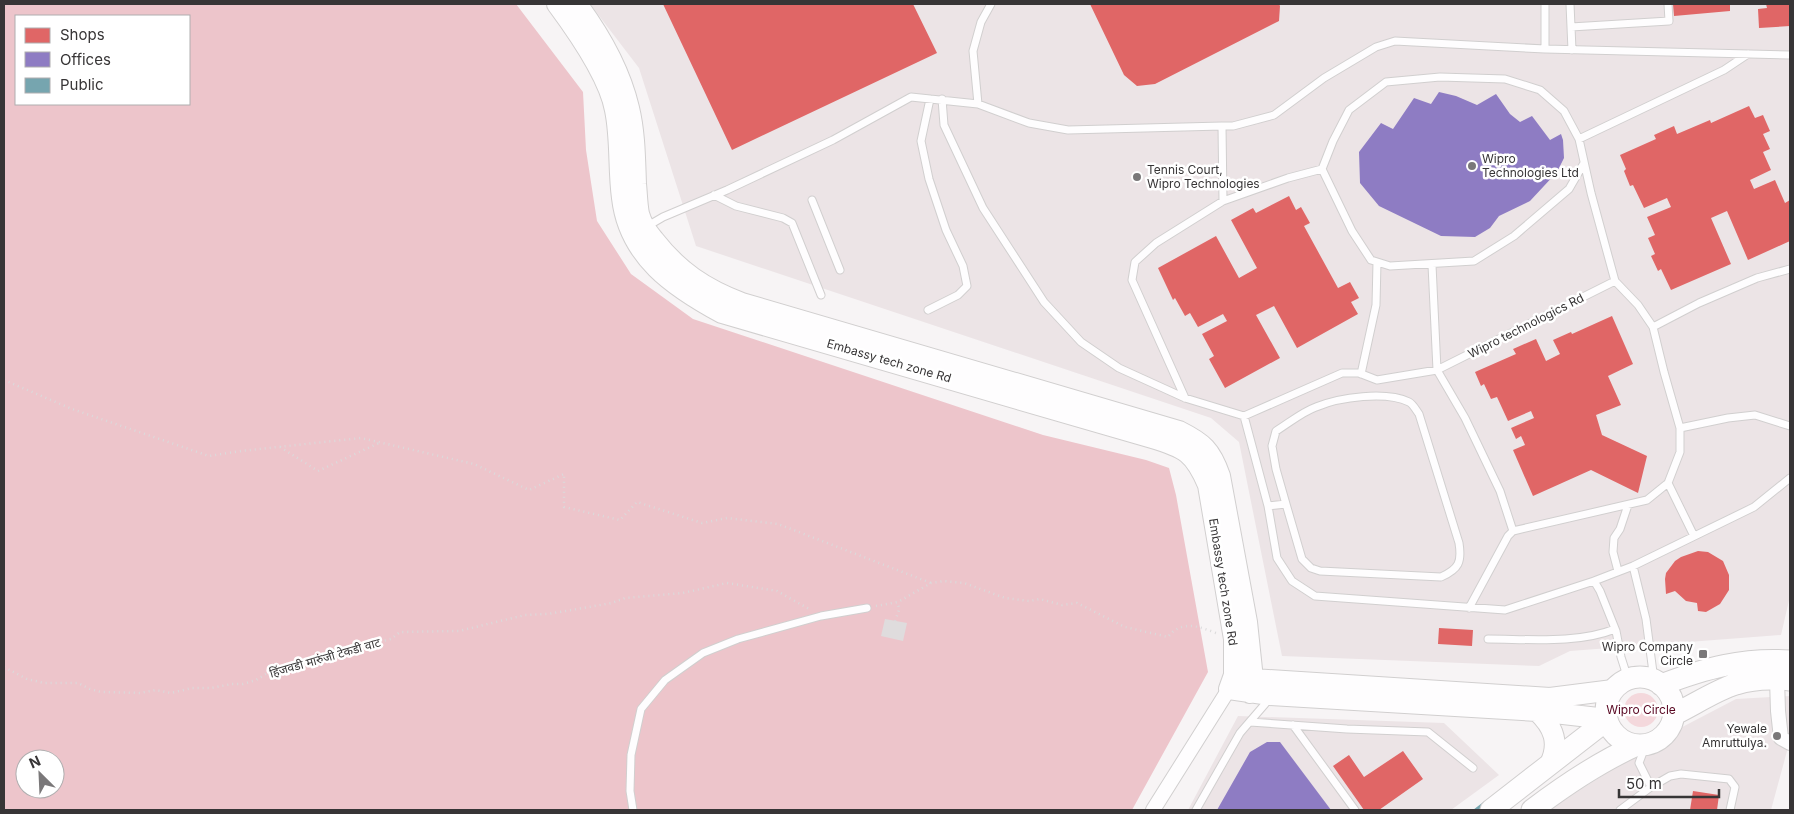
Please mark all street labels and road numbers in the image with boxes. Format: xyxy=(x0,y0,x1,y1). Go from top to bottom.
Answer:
street label: Wipro technologics Rd xyxy=(1465,290,1586,361)
street label: Embassy tech zone Rd xyxy=(825,336,953,385)
street label: Embassy tech zone Rd xyxy=(1206,517,1241,647)
street label: हिंजवडी मारुंजी टेकडी वाट xyxy=(268,634,383,681)

